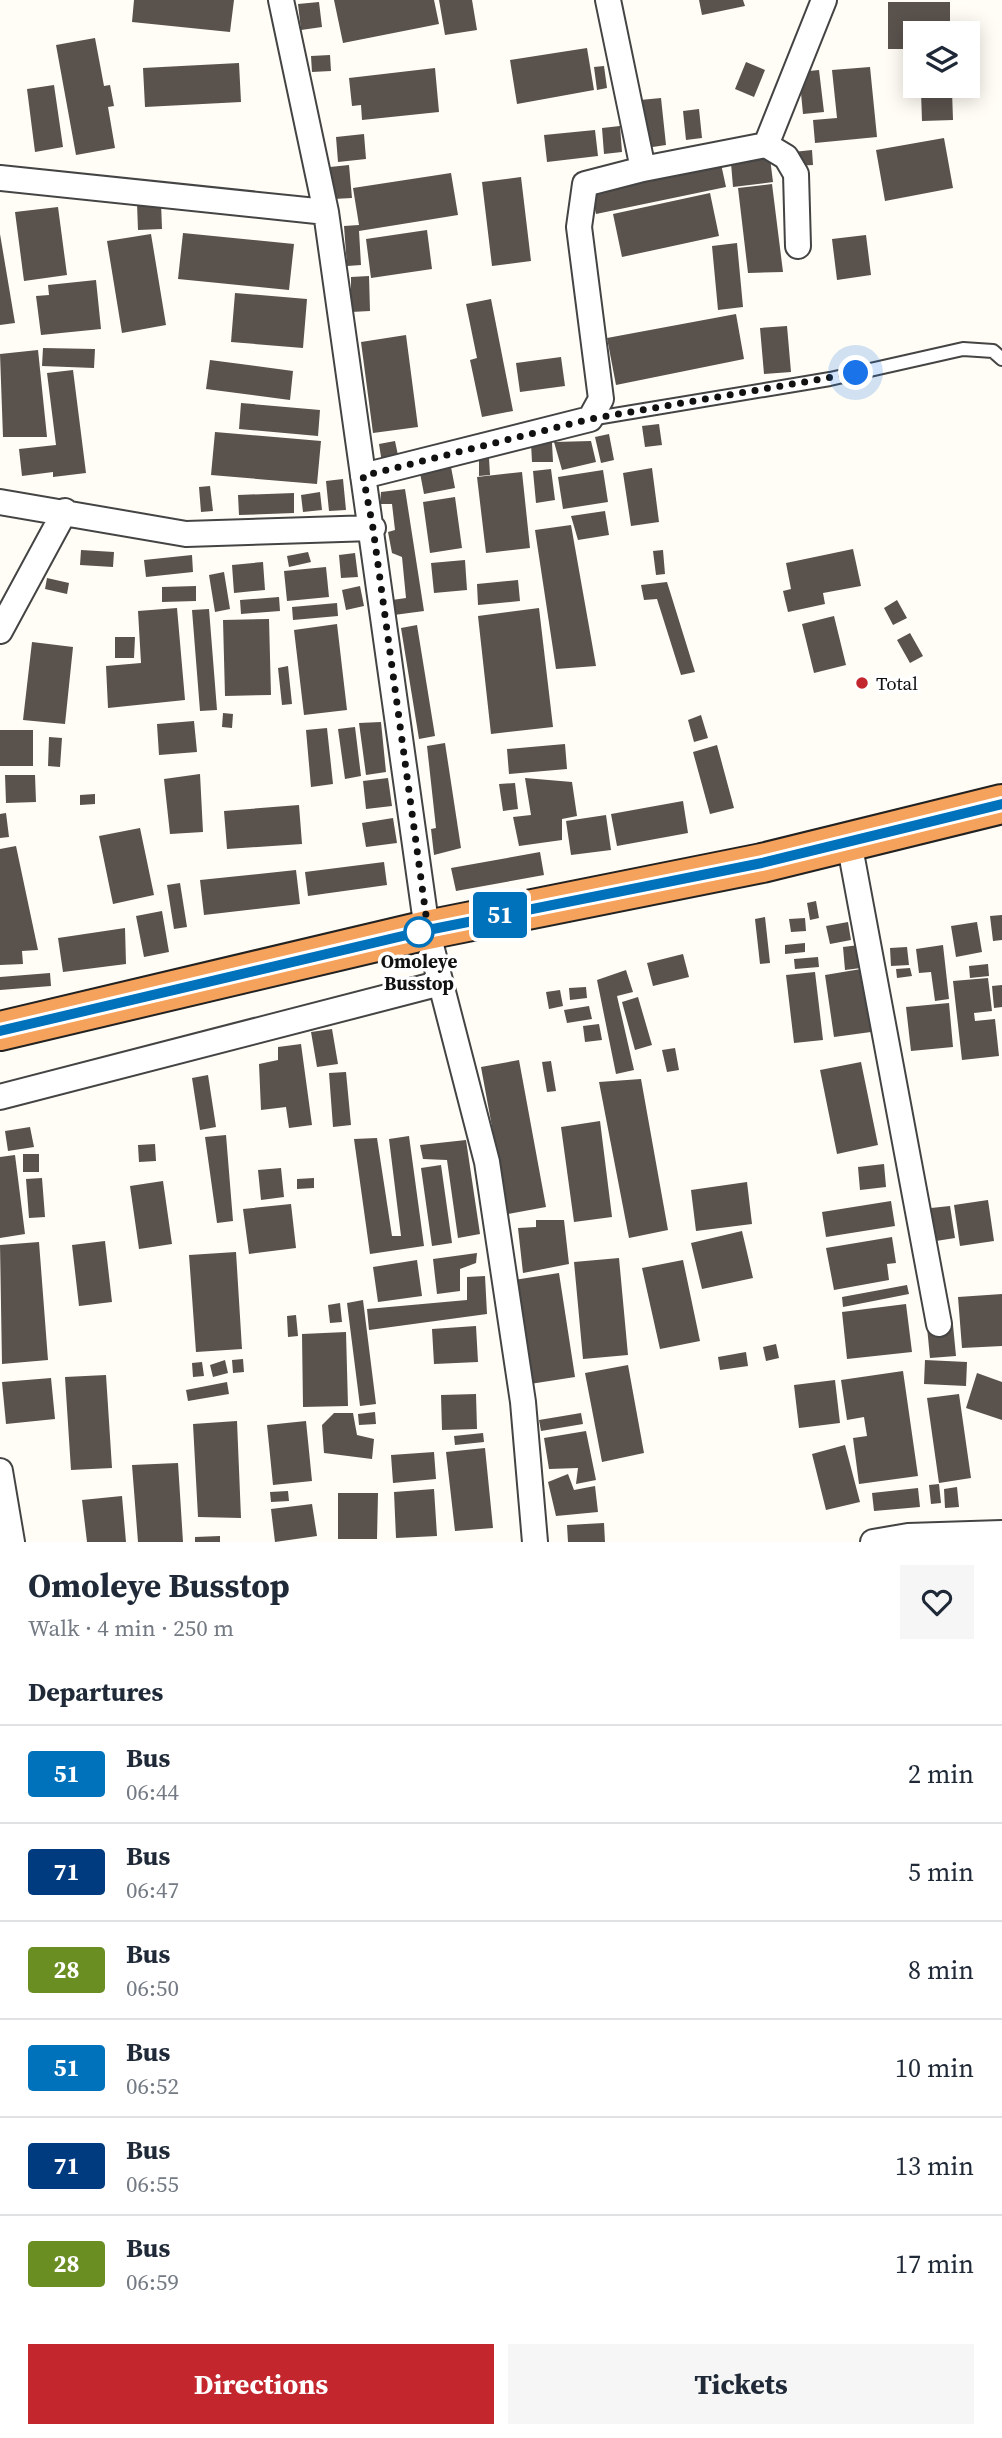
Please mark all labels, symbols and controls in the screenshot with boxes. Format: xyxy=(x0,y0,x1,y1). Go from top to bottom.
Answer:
map controls xyxy=(903,21,980,98)
button: layers xyxy=(903,21,980,98)
your location xyxy=(838,355,873,390)
place label: Total xyxy=(876,670,918,696)
marker: Total xyxy=(854,675,870,691)
line badge: 51 xyxy=(468,892,532,938)
text: 51 xyxy=(487,898,513,931)
marker: Omoleye Busstop xyxy=(404,917,434,947)
place label: Omoleye Busstop xyxy=(381,948,457,996)
text: Omoleye Busstop xyxy=(28,1563,290,1608)
button: heart xyxy=(900,1565,974,1639)
text: Walk · 4 min · 250 m xyxy=(28,1612,234,1644)
text: Departures xyxy=(28,1674,163,1710)
text: Bus xyxy=(126,1740,170,1776)
text: 2 min xyxy=(908,1756,974,1792)
text: 51 xyxy=(53,1757,80,1790)
text: 06:44 xyxy=(126,1776,179,1808)
text: Bus xyxy=(126,1838,170,1874)
text: 5 min xyxy=(908,1854,974,1890)
text: 71 xyxy=(53,1855,80,1888)
text: 06:47 xyxy=(126,1874,179,1906)
text: Bus xyxy=(126,1936,170,1972)
text: 8 min xyxy=(908,1952,974,1988)
text: 28 xyxy=(53,1953,80,1986)
text: 06:50 xyxy=(126,1972,179,2004)
text: Bus xyxy=(126,2034,170,2070)
text: 10 min xyxy=(895,2050,974,2086)
text: 51 xyxy=(53,2051,80,2084)
text: 06:52 xyxy=(126,2070,179,2102)
text: Bus xyxy=(126,2132,170,2168)
text: 13 min xyxy=(895,2148,974,2184)
text: 71 xyxy=(53,2149,80,2182)
text: 06:55 xyxy=(126,2168,179,2200)
text: Bus xyxy=(126,2230,170,2266)
text: 17 min xyxy=(895,2246,974,2282)
text: 28 xyxy=(53,2247,80,2280)
text: 06:59 xyxy=(126,2266,179,2298)
button: Directions xyxy=(28,2344,494,2424)
button: Tickets xyxy=(508,2344,974,2424)

